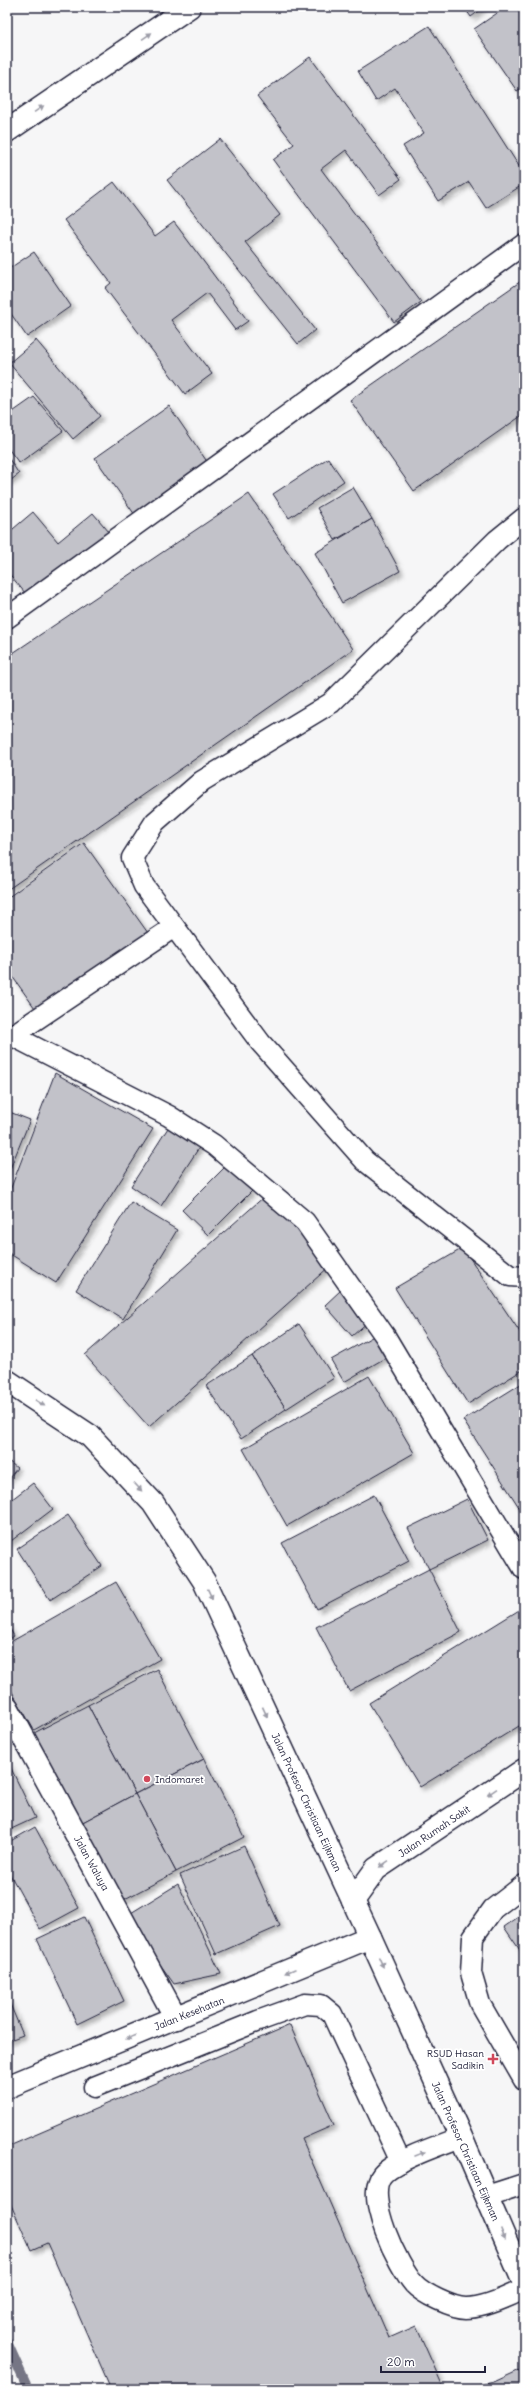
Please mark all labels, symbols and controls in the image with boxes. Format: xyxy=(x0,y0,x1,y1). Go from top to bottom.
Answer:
one-way arrow xyxy=(141,32,153,39)
one-way arrow xyxy=(34,105,44,113)
one-way arrow xyxy=(34,1399,46,1406)
one-way arrow xyxy=(133,1481,142,1492)
one-way arrow xyxy=(207,1588,213,1600)
one-way arrow xyxy=(262,1706,268,1717)
street label: Jalan Profesor Christiaan Eijkman xyxy=(269,1731,345,1874)
place label: Indomaret xyxy=(155,1773,204,1786)
marker: Indomaret xyxy=(142,1774,152,1784)
one-way arrow xyxy=(486,1788,497,1796)
street label: Jalan Rumah Sakit xyxy=(396,1802,473,1860)
street label: Jalan Waluya xyxy=(71,1834,112,1893)
one-way arrow xyxy=(378,1860,389,1868)
one-way arrow xyxy=(378,1956,384,1968)
one-way arrow xyxy=(284,1968,295,1974)
street label: Jalan Kesehatan xyxy=(152,1993,226,2033)
one-way arrow xyxy=(124,2034,136,2040)
place label: RSUD Hasan Sadikin xyxy=(427,2047,484,2072)
marker: RSUD Hasan Sadikin xyxy=(487,2053,499,2065)
street label: Jalan Profesor Christiaan Eijkman xyxy=(429,2079,502,2223)
one-way arrow xyxy=(415,2150,427,2156)
one-way arrow xyxy=(500,2228,506,2240)
scale bar xyxy=(381,2348,485,2374)
text: 20 m xyxy=(387,2354,415,2369)

